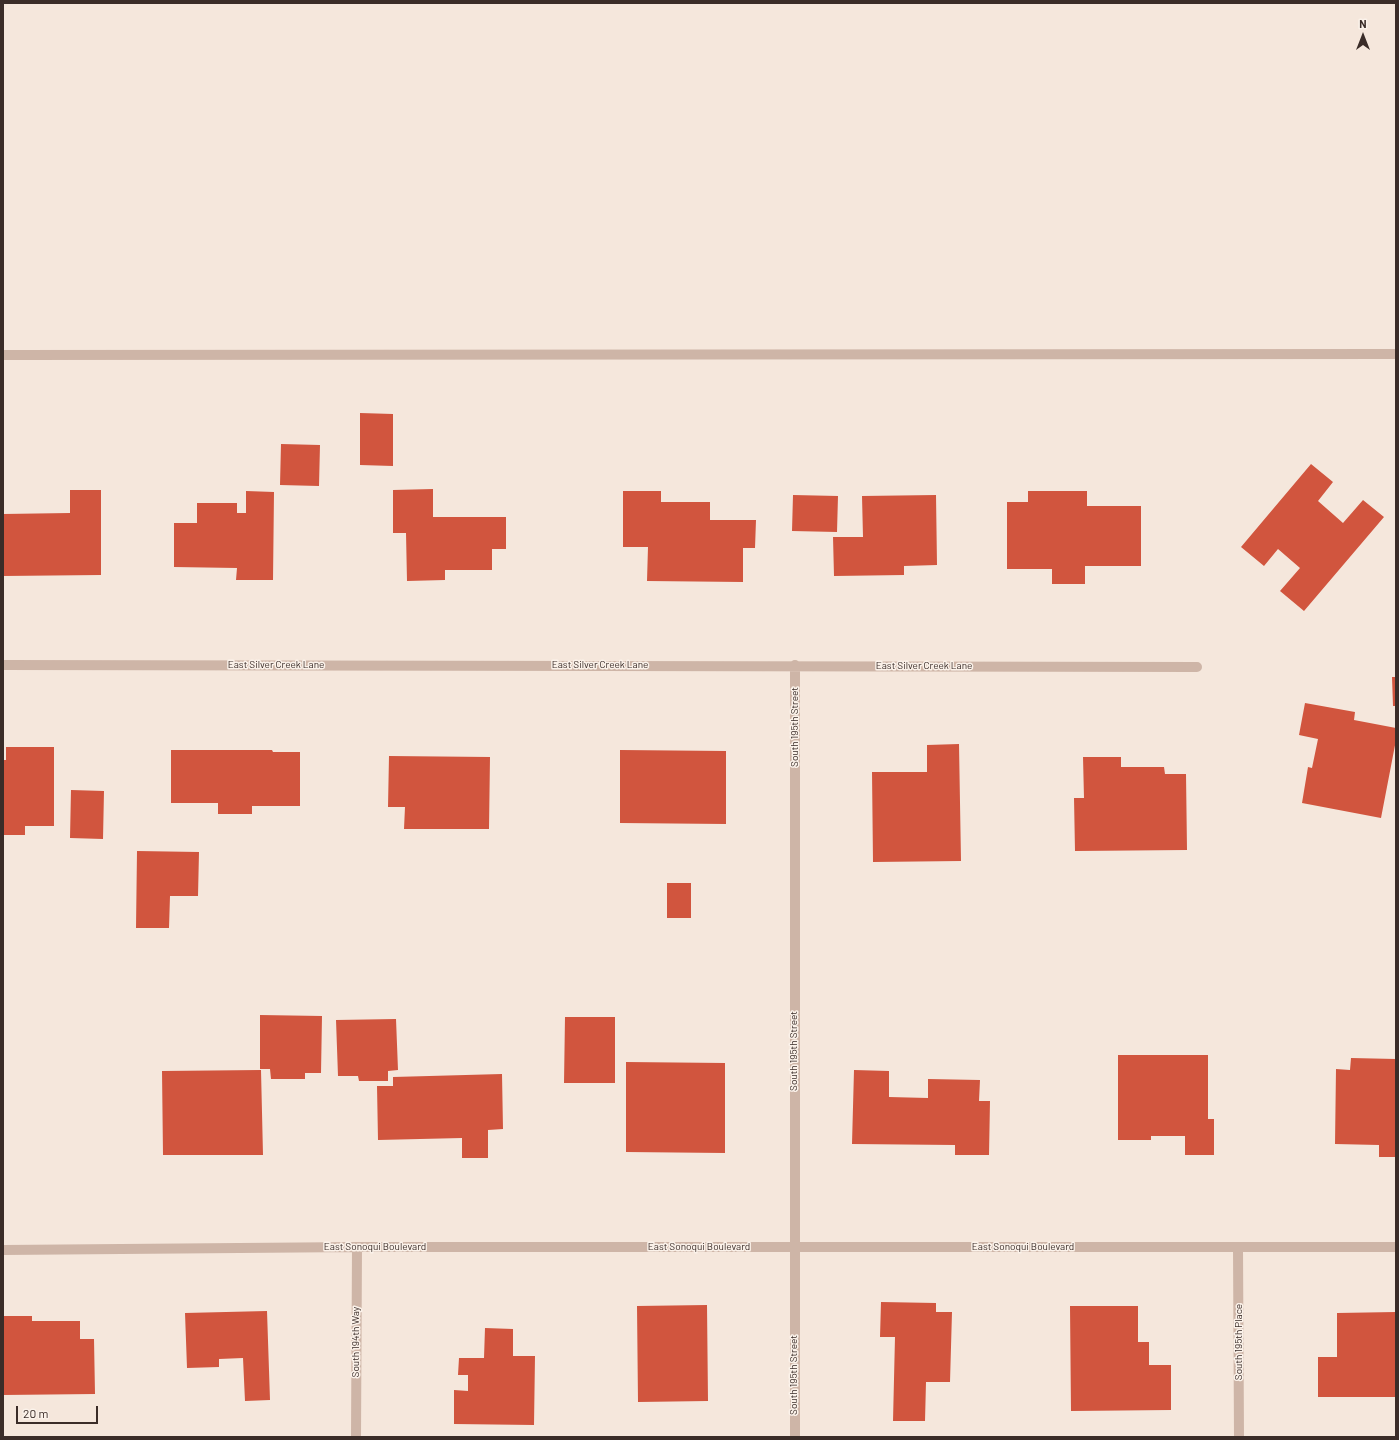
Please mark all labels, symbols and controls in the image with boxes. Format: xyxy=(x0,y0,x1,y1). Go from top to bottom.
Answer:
north arrow xyxy=(1343,16,1383,56)
text: N xyxy=(1359,17,1367,30)
street label: East Silver Creek Lane xyxy=(228,659,324,671)
street label: East Silver Creek Lane xyxy=(552,659,648,671)
street label: East Silver Creek Lane xyxy=(876,660,972,672)
street label: South 195th Street xyxy=(789,687,801,767)
street label: South 195th Street xyxy=(788,1011,800,1091)
street label: East Sonoqui Boulevard xyxy=(324,1241,426,1253)
street label: East Sonoqui Boulevard xyxy=(648,1241,750,1253)
street label: East Sonoqui Boulevard xyxy=(972,1241,1074,1253)
street label: South 195th Place xyxy=(1233,1304,1245,1380)
street label: South 194th Way xyxy=(350,1307,362,1377)
street label: South 195th Street xyxy=(788,1335,800,1415)
scale bar xyxy=(18,1398,100,1424)
text: 20 m xyxy=(23,1406,49,1420)

